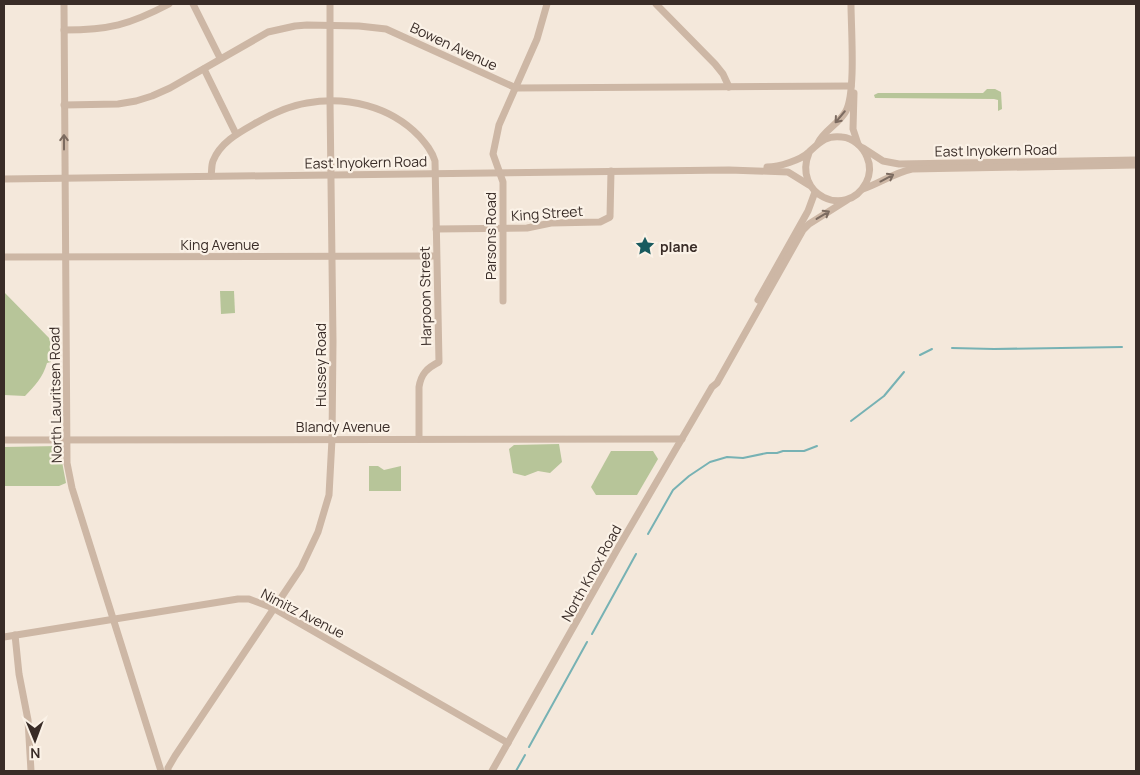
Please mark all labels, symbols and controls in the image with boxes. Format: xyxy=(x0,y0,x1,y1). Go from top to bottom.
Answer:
street label: Bowen Avenue xyxy=(407,18,501,74)
one-way arrow xyxy=(834,111,846,124)
one-way arrow xyxy=(59,134,69,150)
street label: East Inyokern Road xyxy=(935,139,1057,161)
street label: East Inyokern Road xyxy=(305,151,427,173)
one-way arrow xyxy=(879,173,894,182)
street label: Parsons Road xyxy=(481,192,500,280)
street label: King Street xyxy=(510,201,584,225)
one-way arrow xyxy=(816,210,830,220)
street label: King Avenue xyxy=(181,235,259,254)
place icon: plane xyxy=(634,235,656,257)
place label: plane xyxy=(660,237,698,256)
street label: Harpoon Street xyxy=(415,246,435,346)
street label: Hussey Road xyxy=(311,323,330,407)
street label: North Lauritsen Road xyxy=(44,327,66,463)
street label: Blandy Avenue xyxy=(296,417,390,436)
street label: North Knox Road xyxy=(557,521,625,625)
street label: Nimitz Avenue xyxy=(258,584,348,642)
north arrow xyxy=(10,715,60,765)
text: N xyxy=(30,744,40,763)

